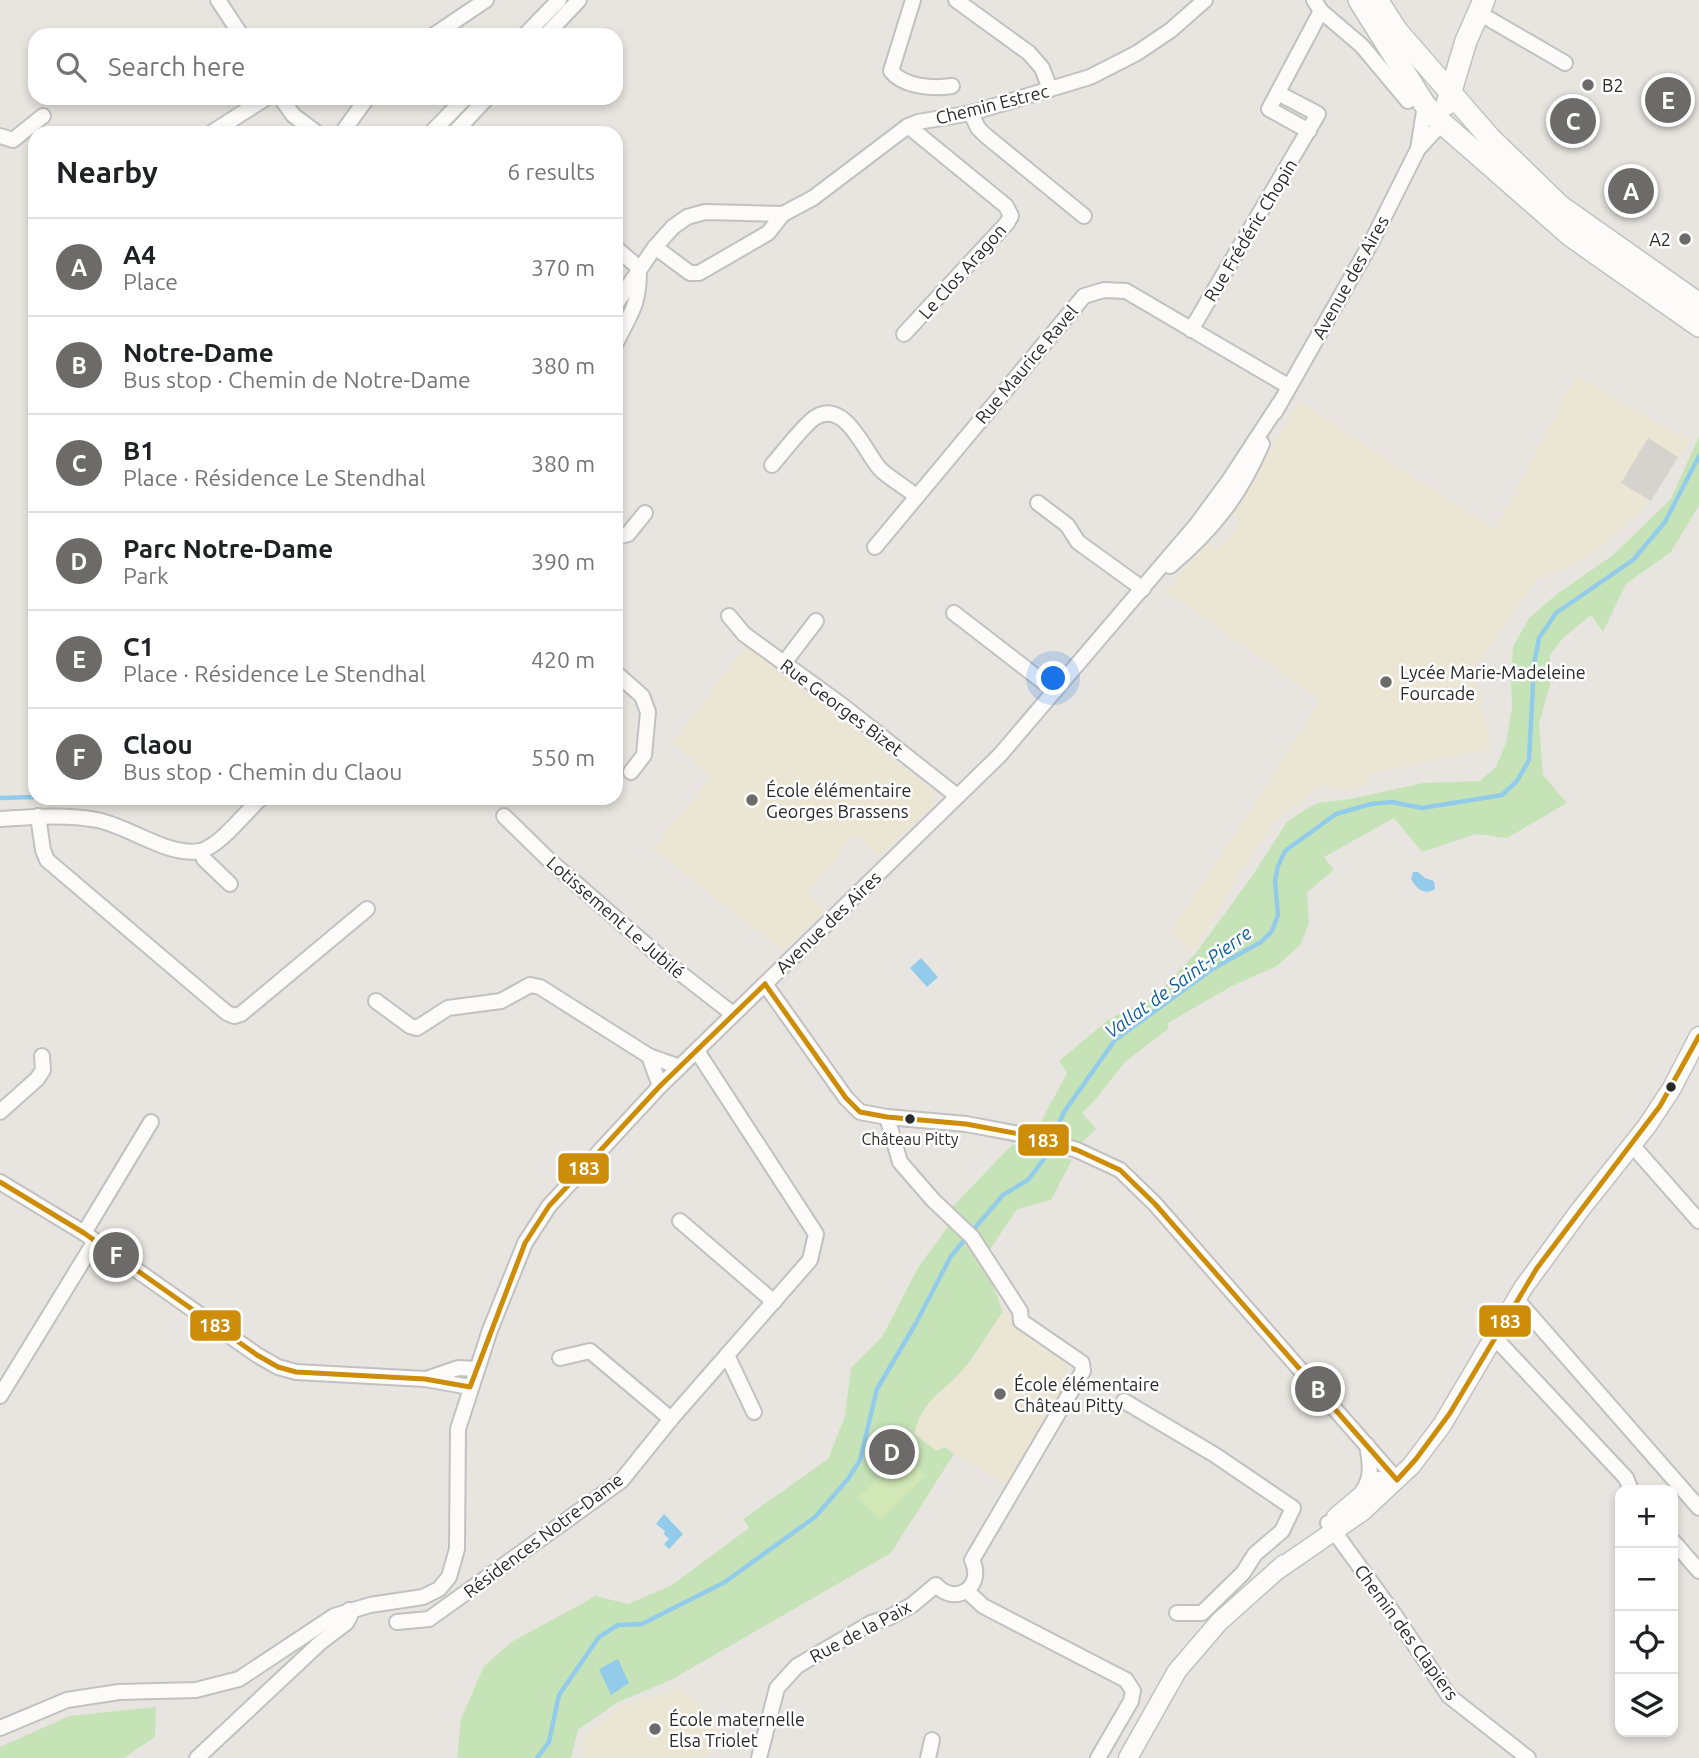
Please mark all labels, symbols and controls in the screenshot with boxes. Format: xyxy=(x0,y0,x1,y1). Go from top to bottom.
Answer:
search box xyxy=(28,28,623,105)
icon: search xyxy=(52,48,90,86)
text: Search here xyxy=(108,52,245,81)
pin: E xyxy=(1645,74,1691,126)
place label: B2 xyxy=(1602,75,1624,95)
marker: B2 xyxy=(1580,77,1596,93)
street label: Chemin Estrec xyxy=(933,80,1051,128)
pin: C xyxy=(1550,95,1596,147)
text: Nearby xyxy=(56,155,158,189)
street label: Rue Frédéric Chopin xyxy=(1200,155,1300,305)
text: 6 results xyxy=(507,159,595,184)
pin: A xyxy=(1608,165,1654,217)
street label: Avenue des Aires xyxy=(1308,212,1392,342)
street label: Le Clos Aragon xyxy=(914,220,1010,322)
place label: A2 xyxy=(1649,229,1671,249)
marker: A2 xyxy=(1677,231,1693,247)
text: A4 xyxy=(123,240,156,269)
text: A xyxy=(71,255,87,280)
text: 370 m xyxy=(531,255,595,280)
text: Place xyxy=(123,269,178,294)
street label: Rue Maurice Ravel xyxy=(971,301,1081,427)
text: Notre-Dame xyxy=(123,338,274,367)
text: B xyxy=(71,353,87,378)
text: 380 m xyxy=(531,353,595,378)
text: Bus stop · Chemin de Notre-Dame xyxy=(123,367,471,392)
text: B1 xyxy=(123,436,155,465)
text: C xyxy=(72,451,86,476)
text: 380 m xyxy=(531,451,595,476)
text: Place · Résidence Le Stendhal xyxy=(123,465,426,490)
text: Parc Notre-Dame xyxy=(123,534,333,563)
text: D xyxy=(71,549,87,574)
text: 390 m xyxy=(531,549,595,574)
text: Park xyxy=(123,563,169,588)
text: C1 xyxy=(123,632,154,661)
text: E xyxy=(72,647,86,672)
text: 420 m xyxy=(531,647,595,672)
street label: Rue Georges Bizet xyxy=(777,655,907,759)
text: Place · Résidence Le Stendhal xyxy=(123,661,426,686)
your location xyxy=(1036,661,1070,695)
place label: Lycée Marie-Madeleine Fourcade xyxy=(1400,662,1586,703)
marker: Lycée Marie-Madeleine Fourcade xyxy=(1378,674,1394,690)
text: Claou xyxy=(123,730,193,759)
text: F xyxy=(73,745,85,770)
text: 550 m xyxy=(531,745,595,770)
text: Bus stop · Chemin du Claou xyxy=(123,759,402,784)
place label: École élémentaire Georges Brassens xyxy=(766,779,911,821)
marker: École élémentaire Georges Brassens xyxy=(744,792,760,808)
street label: Lotissement Le Jubilé xyxy=(543,852,689,982)
street label: Avenue des Aires xyxy=(771,867,885,977)
water label: Vallat de Saint-Pierre xyxy=(1100,921,1256,1043)
unlabelled marker xyxy=(1664,1080,1678,1094)
marker: Château Pitty xyxy=(903,1112,917,1126)
line badge: 183 xyxy=(1017,1123,1070,1157)
text: 183 xyxy=(1027,1129,1059,1151)
place label: Château Pitty xyxy=(861,1130,959,1148)
line badge: 183 xyxy=(557,1152,610,1185)
text: 183 xyxy=(568,1157,600,1179)
pin: F xyxy=(93,1229,139,1281)
line badge: 183 xyxy=(1478,1304,1532,1338)
line badge: 183 xyxy=(189,1309,242,1342)
text: 183 xyxy=(1489,1310,1521,1332)
text: 183 xyxy=(199,1314,231,1336)
pin: B xyxy=(1295,1363,1341,1415)
place label: École élémentaire Château Pitty xyxy=(1014,1373,1159,1415)
marker: École élémentaire Château Pitty xyxy=(992,1386,1008,1402)
pin: D xyxy=(869,1426,915,1478)
street label: Résidences Notre-Dame xyxy=(459,1469,627,1601)
map controls xyxy=(1615,1485,1678,1737)
button: + xyxy=(1615,1485,1678,1548)
button: − xyxy=(1615,1548,1678,1611)
street label: Chemin des Clapiers xyxy=(1351,1560,1463,1704)
street label: Rue de la Paix xyxy=(806,1596,914,1666)
button: locate xyxy=(1615,1611,1678,1674)
button: layers xyxy=(1615,1674,1678,1737)
place label: École maternelle Elsa Triolet xyxy=(669,1708,805,1750)
marker: École maternelle Elsa Triolet xyxy=(647,1721,663,1737)

